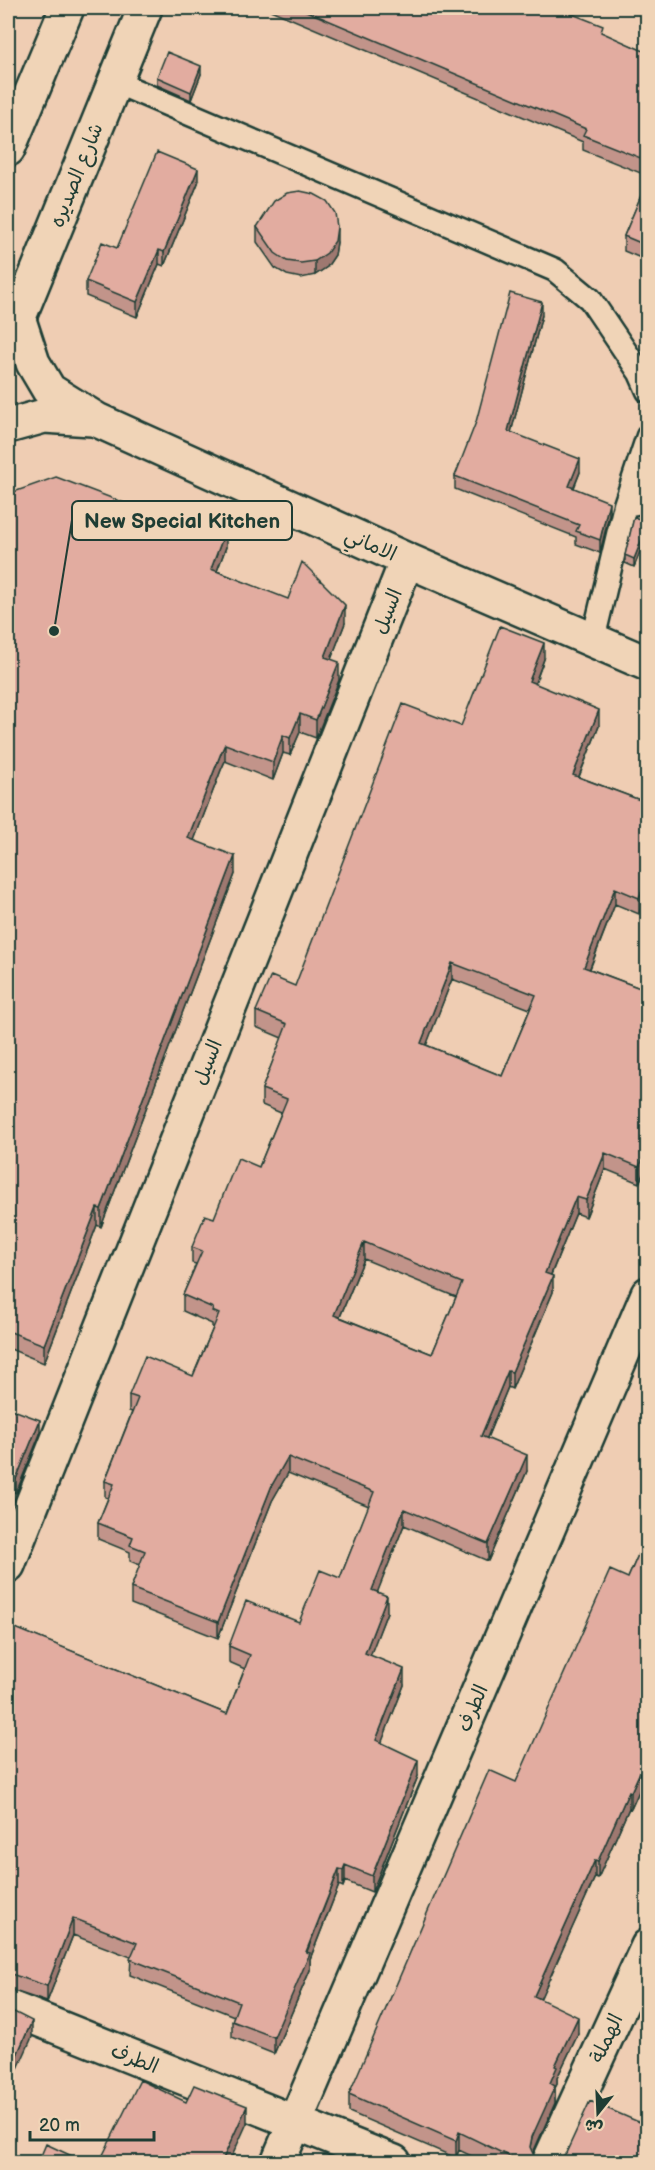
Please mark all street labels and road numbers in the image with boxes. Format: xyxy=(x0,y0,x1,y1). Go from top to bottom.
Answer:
street label: شارع الصديره xyxy=(45,120,110,231)
street label: الاماني xyxy=(339,523,400,571)
street label: السيل xyxy=(368,585,408,638)
street label: السيل xyxy=(188,1036,228,1089)
street label: الطرف xyxy=(452,1681,494,1736)
street label: الهملة xyxy=(585,2010,629,2067)
street label: الطرف xyxy=(107,2039,162,2079)

